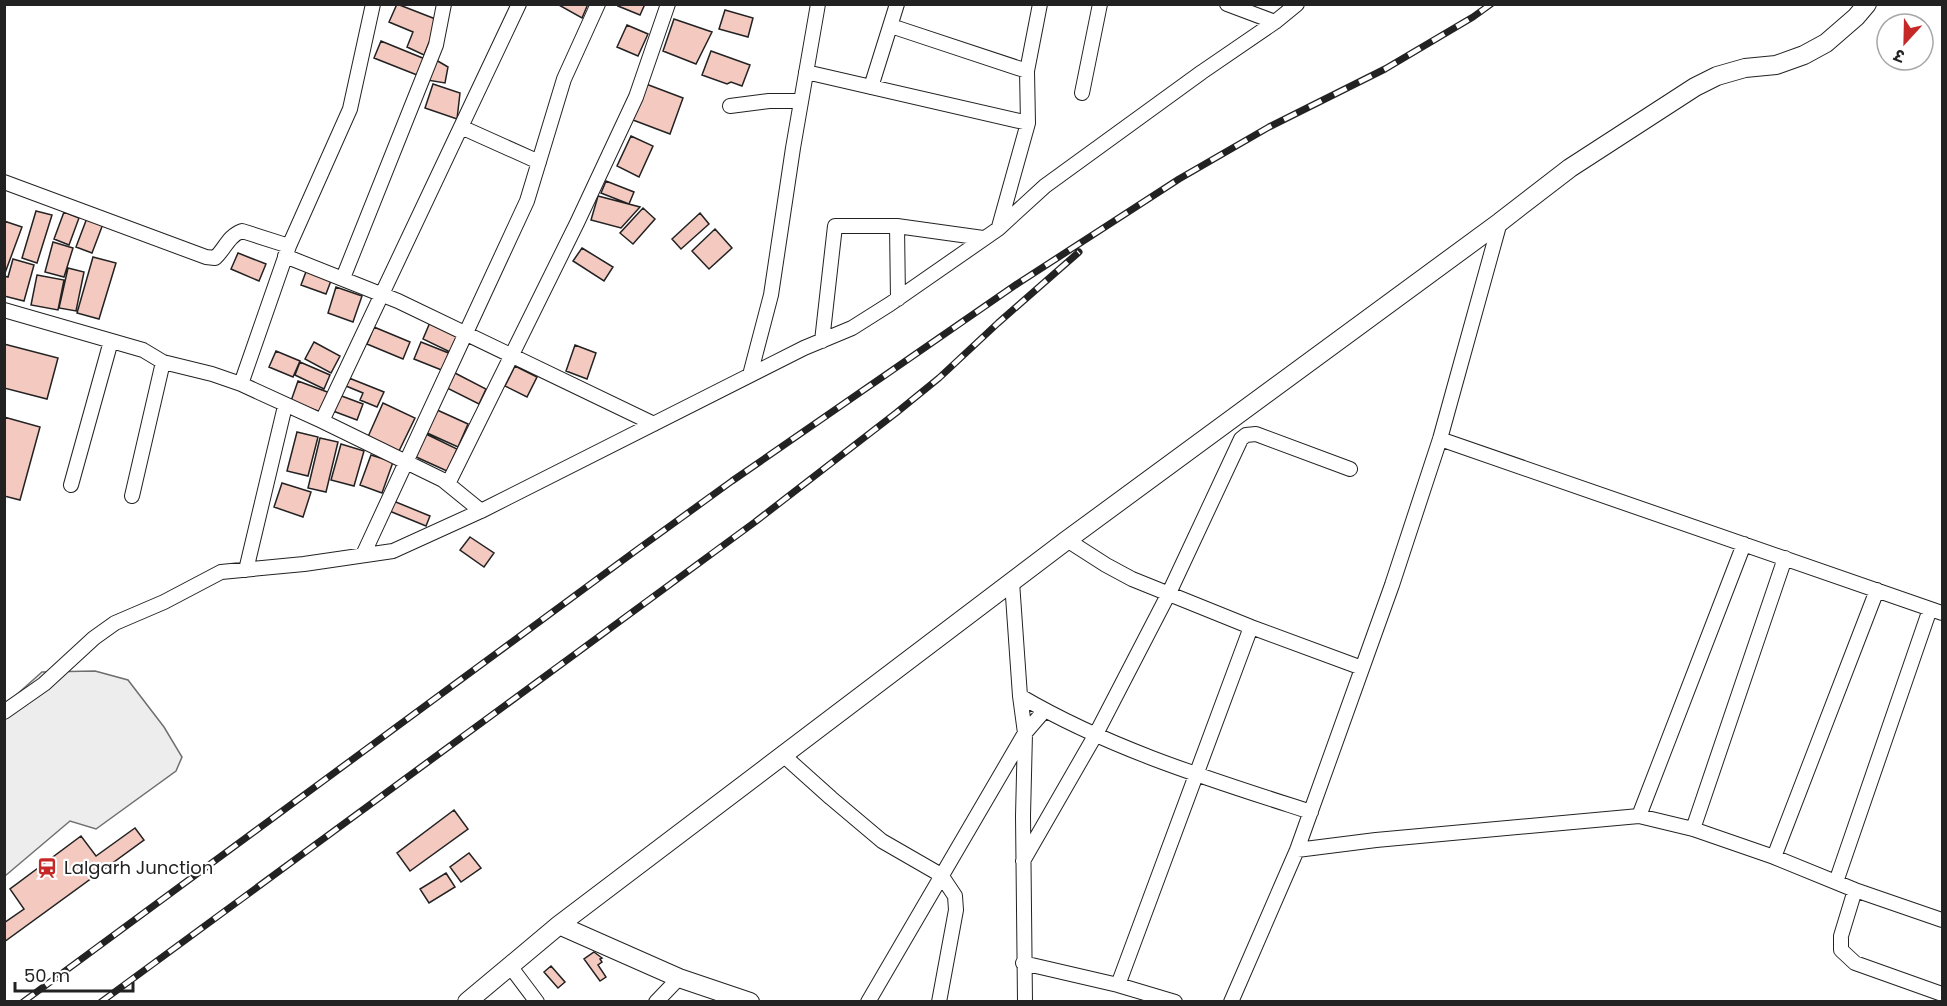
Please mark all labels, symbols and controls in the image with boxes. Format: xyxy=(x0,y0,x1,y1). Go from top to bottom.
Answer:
north arrow xyxy=(1875,12,1935,72)
text: उ xyxy=(1890,43,1909,68)
place label: Lalgarh Junction xyxy=(64,855,213,880)
station icon: Lalgarh Junction xyxy=(35,856,59,880)
scale bar xyxy=(15,955,134,993)
text: 50 m xyxy=(24,963,70,988)

